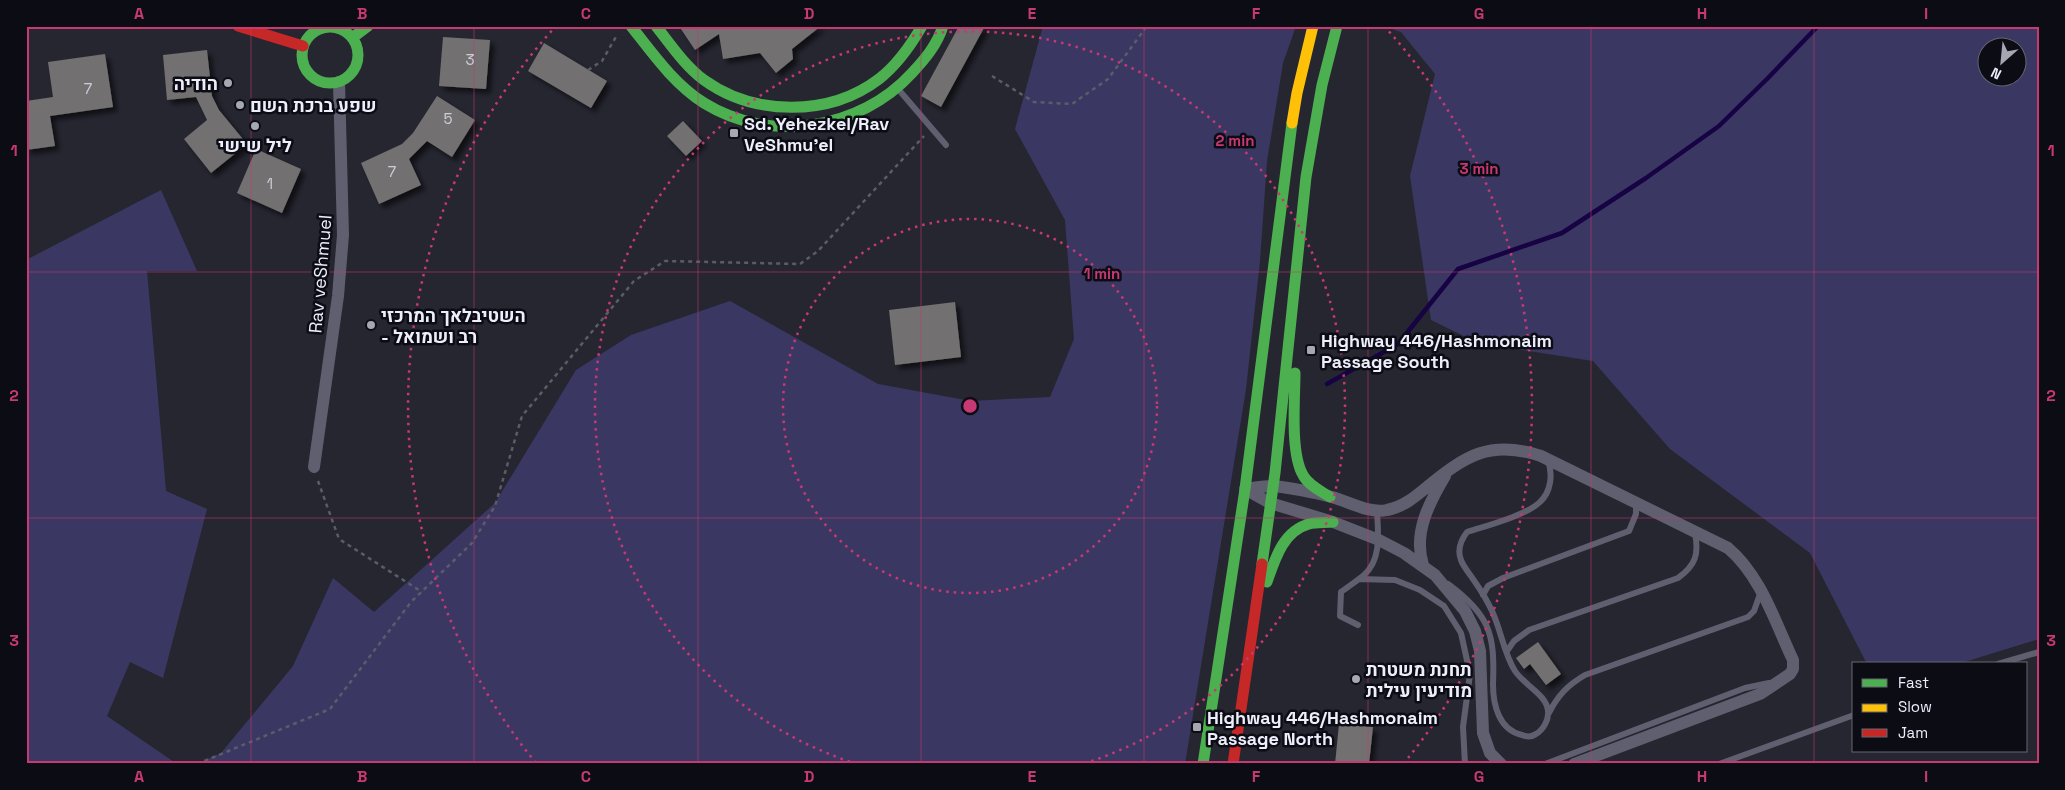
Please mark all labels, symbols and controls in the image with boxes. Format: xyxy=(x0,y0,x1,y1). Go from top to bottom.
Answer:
text: A xyxy=(134,3,144,24)
text: B xyxy=(357,3,367,24)
text: C xyxy=(581,3,591,24)
text: D xyxy=(804,3,814,24)
text: E xyxy=(1028,3,1037,24)
text: F xyxy=(1252,3,1261,24)
text: G xyxy=(1474,3,1484,24)
text: H xyxy=(1697,3,1707,24)
text: I xyxy=(1924,3,1928,24)
north arrow xyxy=(1978,38,2028,88)
house number: 3 xyxy=(465,50,475,69)
text: N xyxy=(1988,63,2004,84)
place label: הודיה xyxy=(174,72,218,95)
marker: הודיה xyxy=(222,77,234,89)
house number: 7 xyxy=(84,79,92,98)
place label: שפע ברכת השם xyxy=(250,94,376,117)
marker: שפע ברכת השם xyxy=(234,99,246,111)
house number: 5 xyxy=(444,109,453,128)
place label: Sd. Yehezkel/Rav VeShmu'el xyxy=(744,112,889,156)
marker: ליל שישי xyxy=(249,120,261,132)
marker: Sd. Yehezkel/Rav VeShmu'el xyxy=(728,127,740,139)
text: 2 min xyxy=(1216,131,1254,150)
place label: ליל שישי xyxy=(218,134,292,157)
text: 1 xyxy=(10,140,18,161)
text: 1 xyxy=(2047,140,2055,161)
text: 3 min xyxy=(1460,159,1498,178)
house number: 7 xyxy=(388,162,396,181)
house number: 1 xyxy=(267,174,273,193)
street label: Rav veShmuel xyxy=(303,214,337,334)
text: 1 min xyxy=(1084,264,1120,283)
place label: השטיבלאך המרכזי - רב ושמואל xyxy=(381,304,526,348)
marker: השטיבלאך המרכזי - רב ושמואל xyxy=(365,319,377,331)
place label: Highway 446/Hashmonaim Passage South xyxy=(1321,329,1552,373)
marker: Highway 446/Hashmonaim Passage South xyxy=(1305,344,1317,356)
text: 2 xyxy=(9,385,19,406)
text: 2 xyxy=(2046,385,2056,406)
centre of rings xyxy=(961,397,979,415)
text: 3 xyxy=(9,630,19,651)
text: 3 xyxy=(2046,630,2056,651)
place label: תחנת משטרת מודיעין עילית xyxy=(1366,658,1472,702)
legend xyxy=(1852,662,2028,752)
marker: תחנת משטרת מודיעין עילית xyxy=(1350,673,1362,685)
text: Fast xyxy=(1898,673,1929,692)
text: Slow xyxy=(1898,697,1932,716)
place label: Highway 446/Hashmonaim Passage North xyxy=(1207,706,1438,750)
marker: Highway 446/Hashmonaim Passage North xyxy=(1191,721,1203,733)
text: Jam xyxy=(1898,723,1928,742)
text: A xyxy=(134,766,144,787)
text: B xyxy=(357,766,367,787)
text: C xyxy=(581,766,591,787)
text: D xyxy=(804,766,814,787)
text: E xyxy=(1028,766,1037,787)
text: F xyxy=(1252,766,1261,787)
text: G xyxy=(1474,766,1484,787)
text: H xyxy=(1697,766,1707,787)
text: I xyxy=(1924,766,1928,787)

